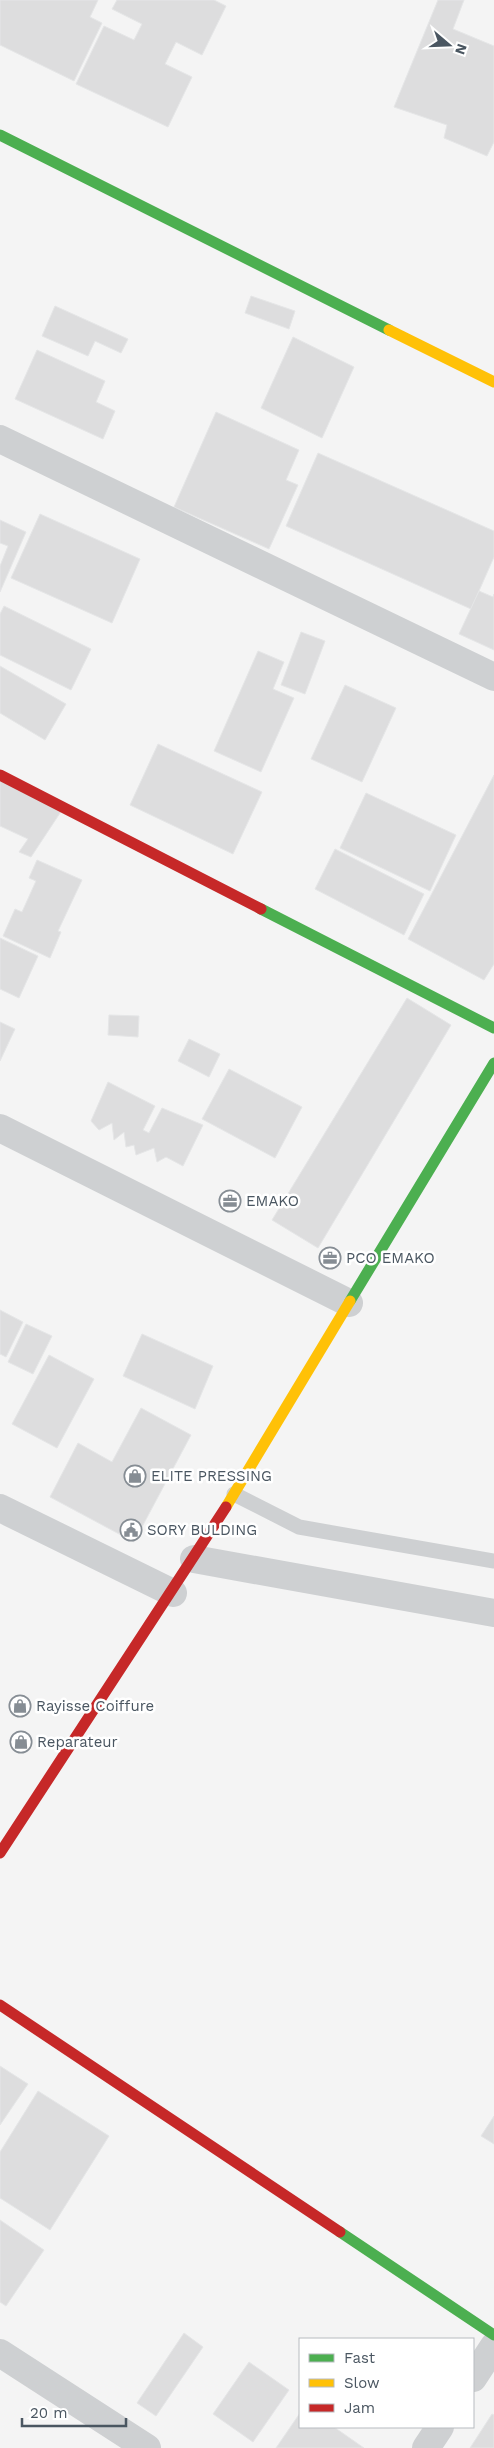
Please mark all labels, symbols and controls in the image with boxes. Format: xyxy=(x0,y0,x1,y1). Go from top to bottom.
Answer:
north arrow xyxy=(424,20,474,70)
text: N xyxy=(452,42,471,57)
office icon: EMAKO xyxy=(218,1189,242,1213)
place label: EMAKO xyxy=(246,1192,299,1210)
office icon: PCO EMAKO xyxy=(318,1246,342,1270)
place label: PCO EMAKO xyxy=(346,1249,435,1267)
shop icon: ELITE PRESSING xyxy=(123,1464,147,1488)
place label: ELITE PRESSING xyxy=(151,1467,272,1485)
public building icon: SORY BULDING xyxy=(119,1518,143,1542)
place label: SORY BULDING xyxy=(147,1521,257,1539)
shop icon: Rayisse Coiffure xyxy=(8,1694,32,1718)
place label: Rayisse Coiffure xyxy=(36,1697,154,1715)
shop icon: Reparateur xyxy=(9,1730,33,1754)
place label: Reparateur xyxy=(37,1733,118,1751)
legend xyxy=(299,2338,474,2428)
text: Fast xyxy=(344,2349,376,2367)
text: Slow xyxy=(344,2374,380,2392)
scale bar xyxy=(22,2396,126,2428)
text: Jam xyxy=(344,2399,375,2417)
text: 20 m xyxy=(30,2404,68,2422)

